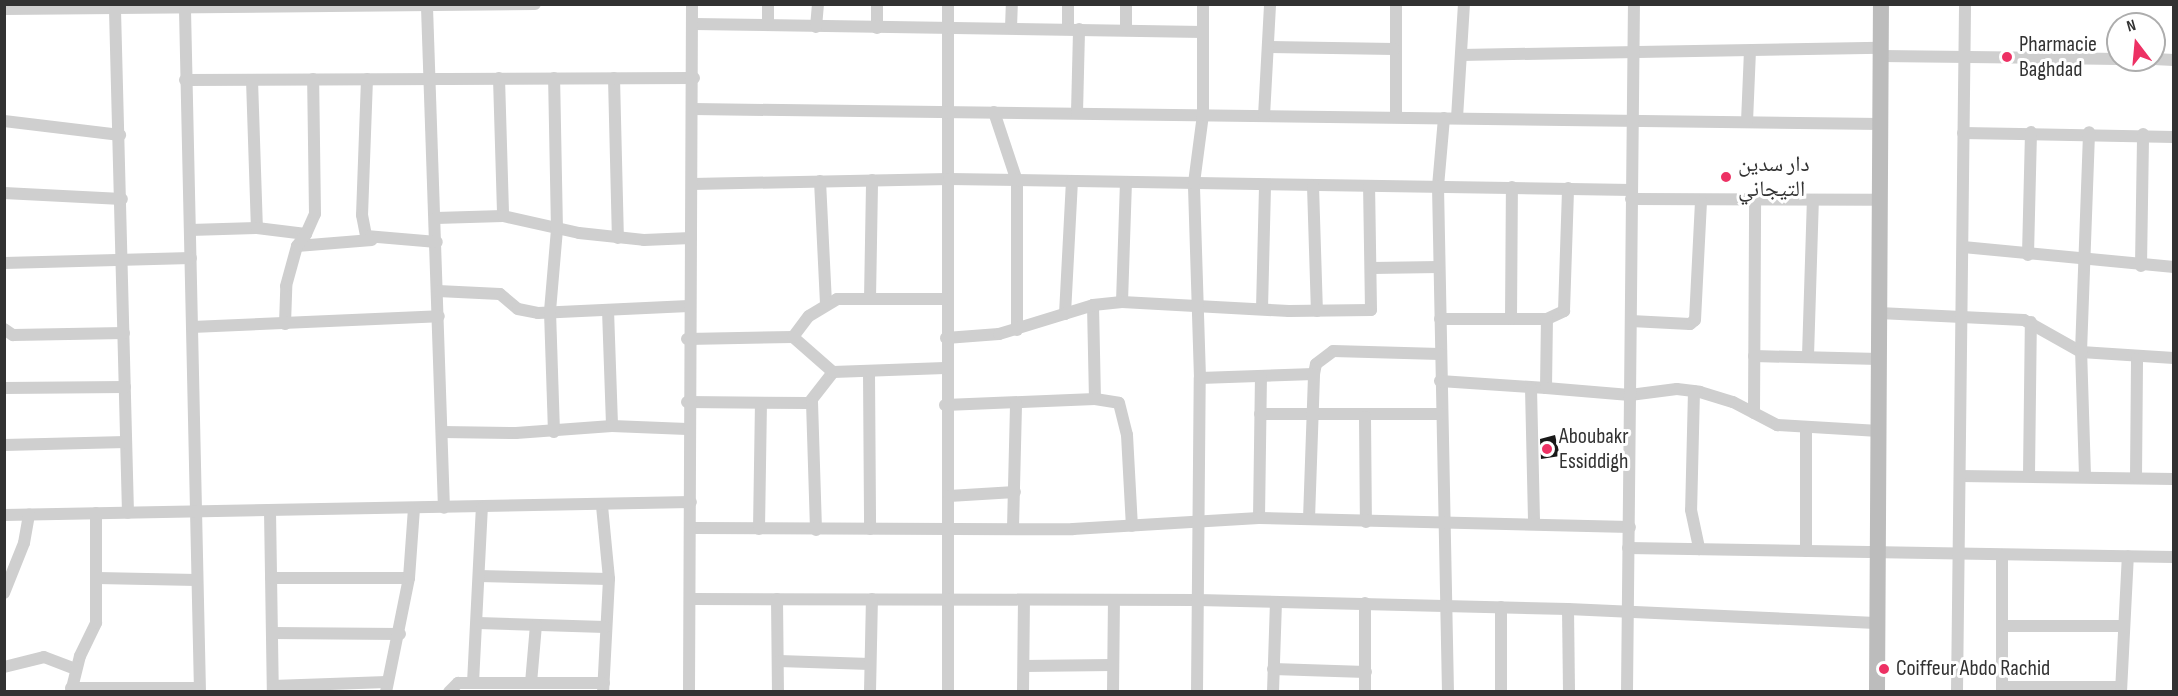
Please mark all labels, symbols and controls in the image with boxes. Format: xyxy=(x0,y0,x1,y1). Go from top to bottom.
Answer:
north arrow xyxy=(2106,12,2166,72)
text: N xyxy=(2125,16,2138,36)
place label: Pharmacie Baghdad xyxy=(2019,31,2097,82)
marker: Pharmacie Baghdad xyxy=(2000,50,2014,64)
place label: دار سدين التيجاني xyxy=(1738,151,1810,202)
marker: دار سدين التيجاني xyxy=(1719,170,1733,184)
place label: Aboubakr Essiddigh xyxy=(1559,423,1628,475)
marker: Aboubakr Essiddigh xyxy=(1540,442,1554,456)
place label: Coiffeur Abdo Rachid xyxy=(1896,656,2050,682)
marker: Coiffeur Abdo Rachid xyxy=(1877,662,1891,676)

